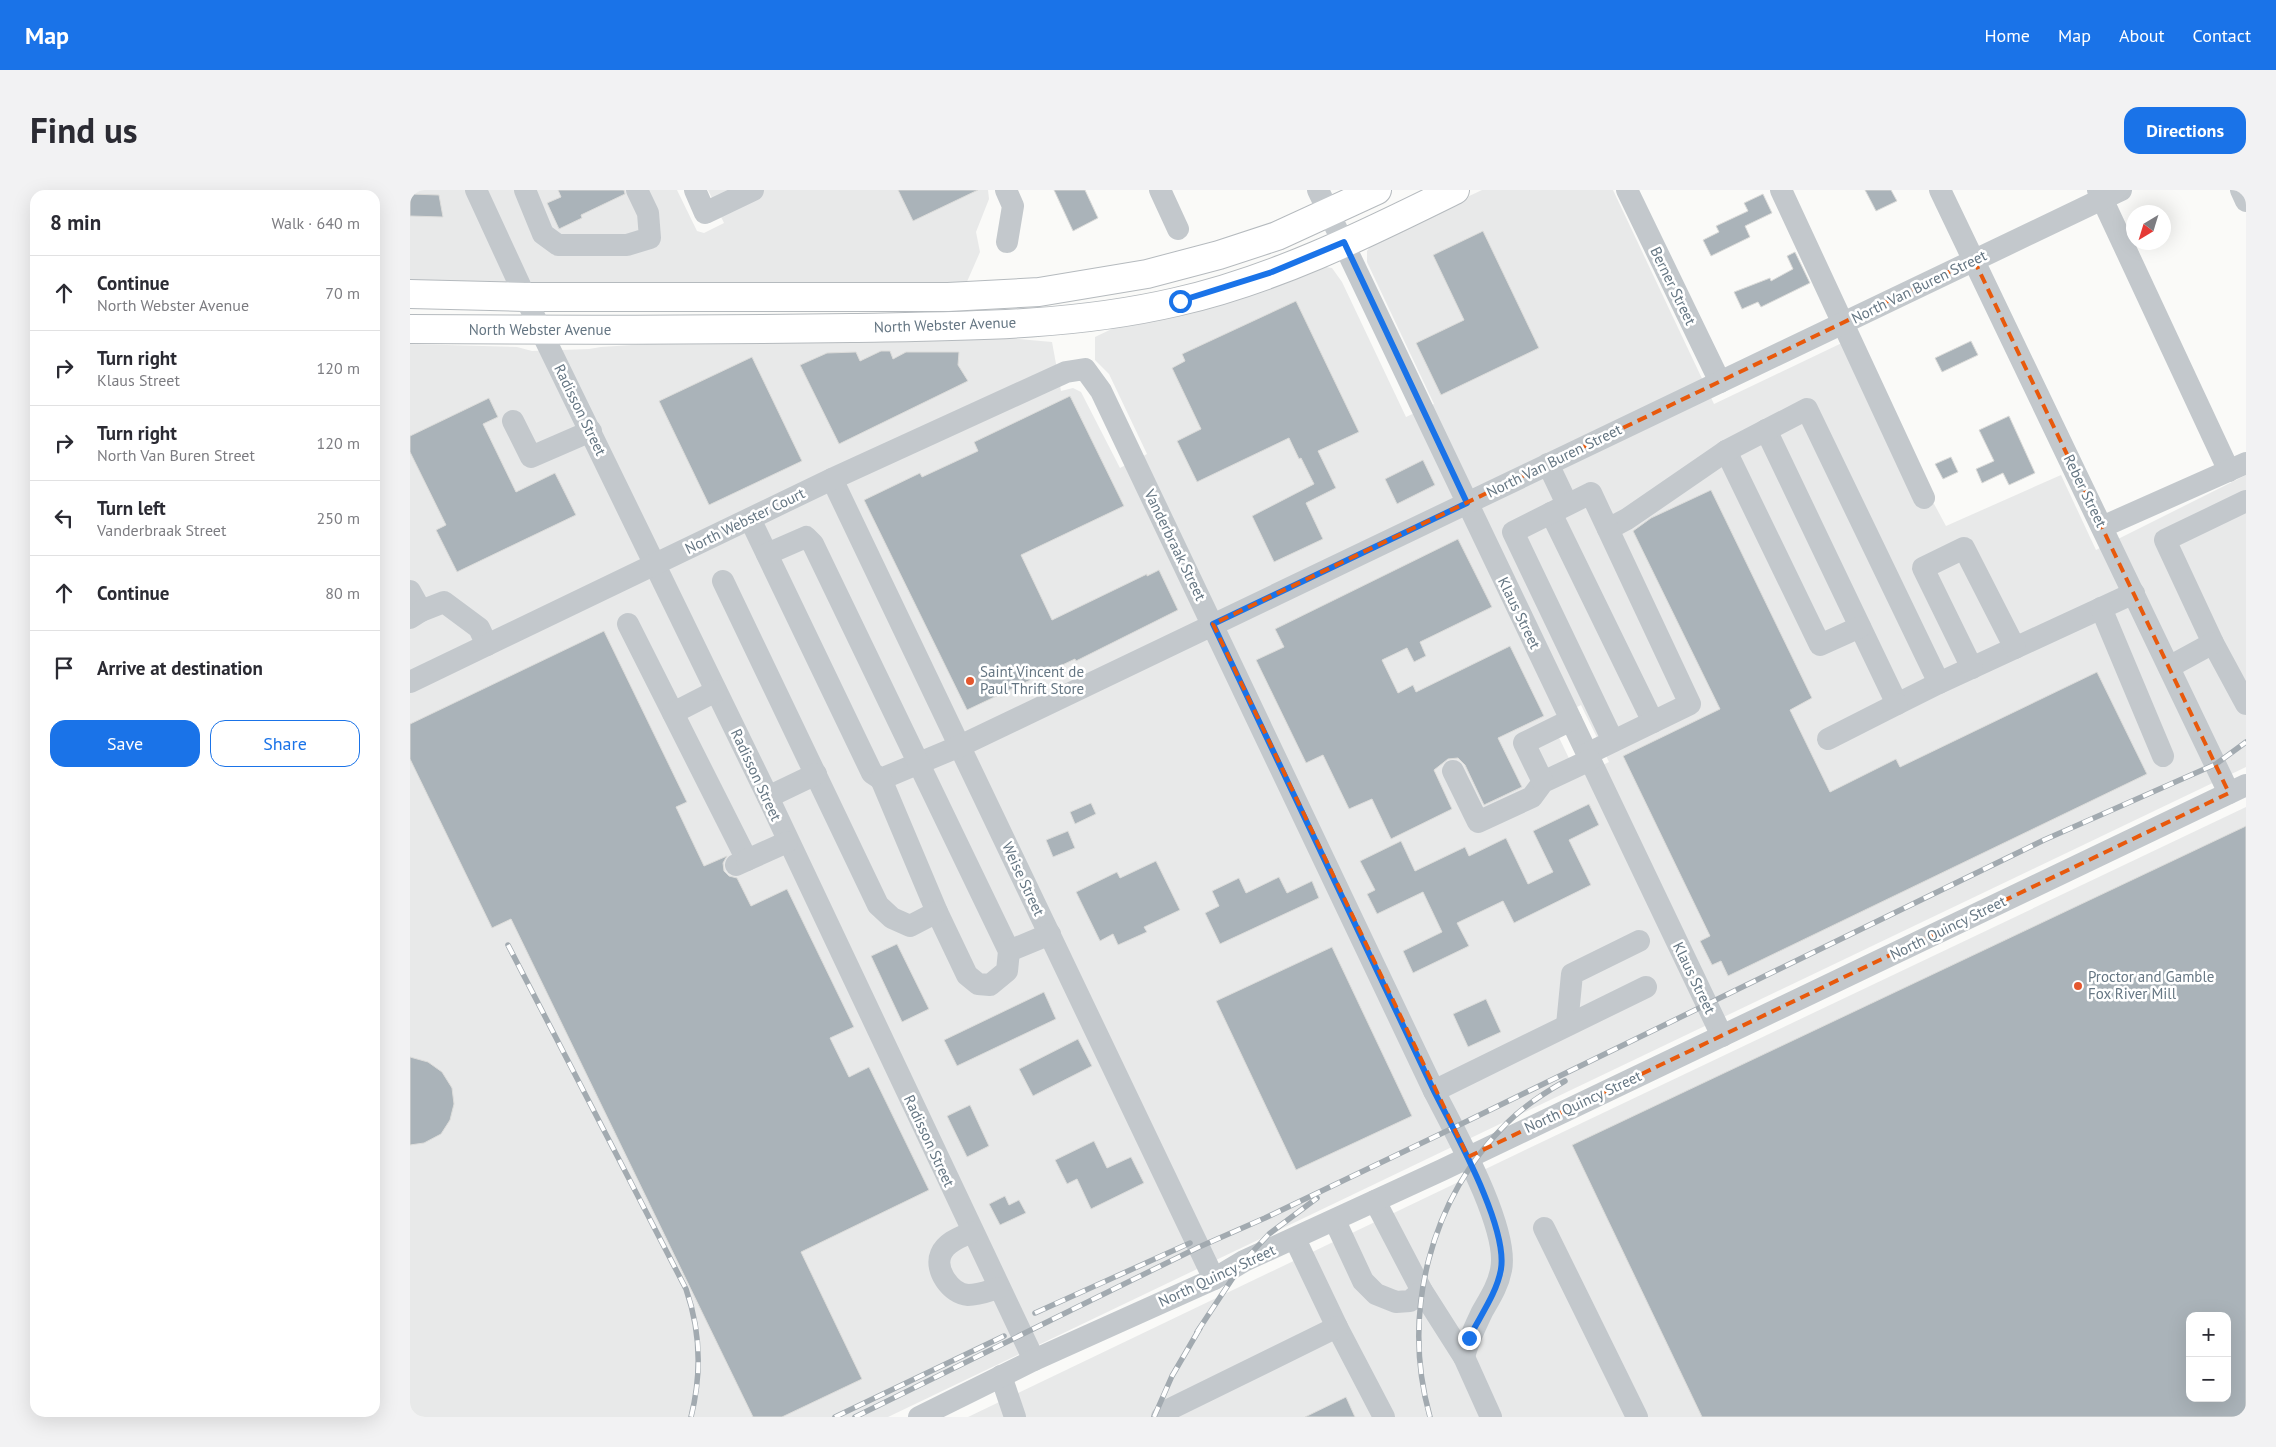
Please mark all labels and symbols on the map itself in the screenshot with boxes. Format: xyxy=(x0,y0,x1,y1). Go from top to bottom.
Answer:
north arrow xyxy=(2126,205,2171,250)
street label: Berner Street xyxy=(1646,244,1701,328)
street label: North Van Buren Street xyxy=(1848,246,1989,328)
route start xyxy=(1169,290,1192,313)
street label: North Webster Avenue xyxy=(873,313,1017,336)
street label: North Webster Avenue xyxy=(469,320,611,339)
street label: Radisson Street xyxy=(550,361,611,459)
street label: North Van Buren Street xyxy=(1483,420,1624,502)
street label: Reber Street xyxy=(2060,451,2111,530)
street label: North Webster Court xyxy=(682,483,808,558)
street label: Vanderbraak Street xyxy=(1140,485,1211,603)
street label: Klaus Street xyxy=(1494,574,1545,652)
place label: Saint Vincent de Paul Thrift Store xyxy=(980,662,1084,698)
marker: Saint Vincent de Paul Thrift Store xyxy=(964,675,976,687)
street label: Radisson Street xyxy=(727,726,786,824)
street label: Weise Street xyxy=(998,839,1049,919)
street label: North Quincy Street xyxy=(1887,891,2009,964)
street label: Klaus Street xyxy=(1669,939,1720,1017)
place label: Proctor and Gamble Fox River Mill xyxy=(2088,967,2214,1003)
marker: Proctor and Gamble Fox River Mill xyxy=(2072,980,2084,992)
street label: North Quincy Street xyxy=(1521,1066,1644,1137)
street label: Radisson Street xyxy=(900,1092,959,1190)
street label: North Quincy Street xyxy=(1155,1240,1278,1311)
route end xyxy=(1458,1327,1481,1350)

